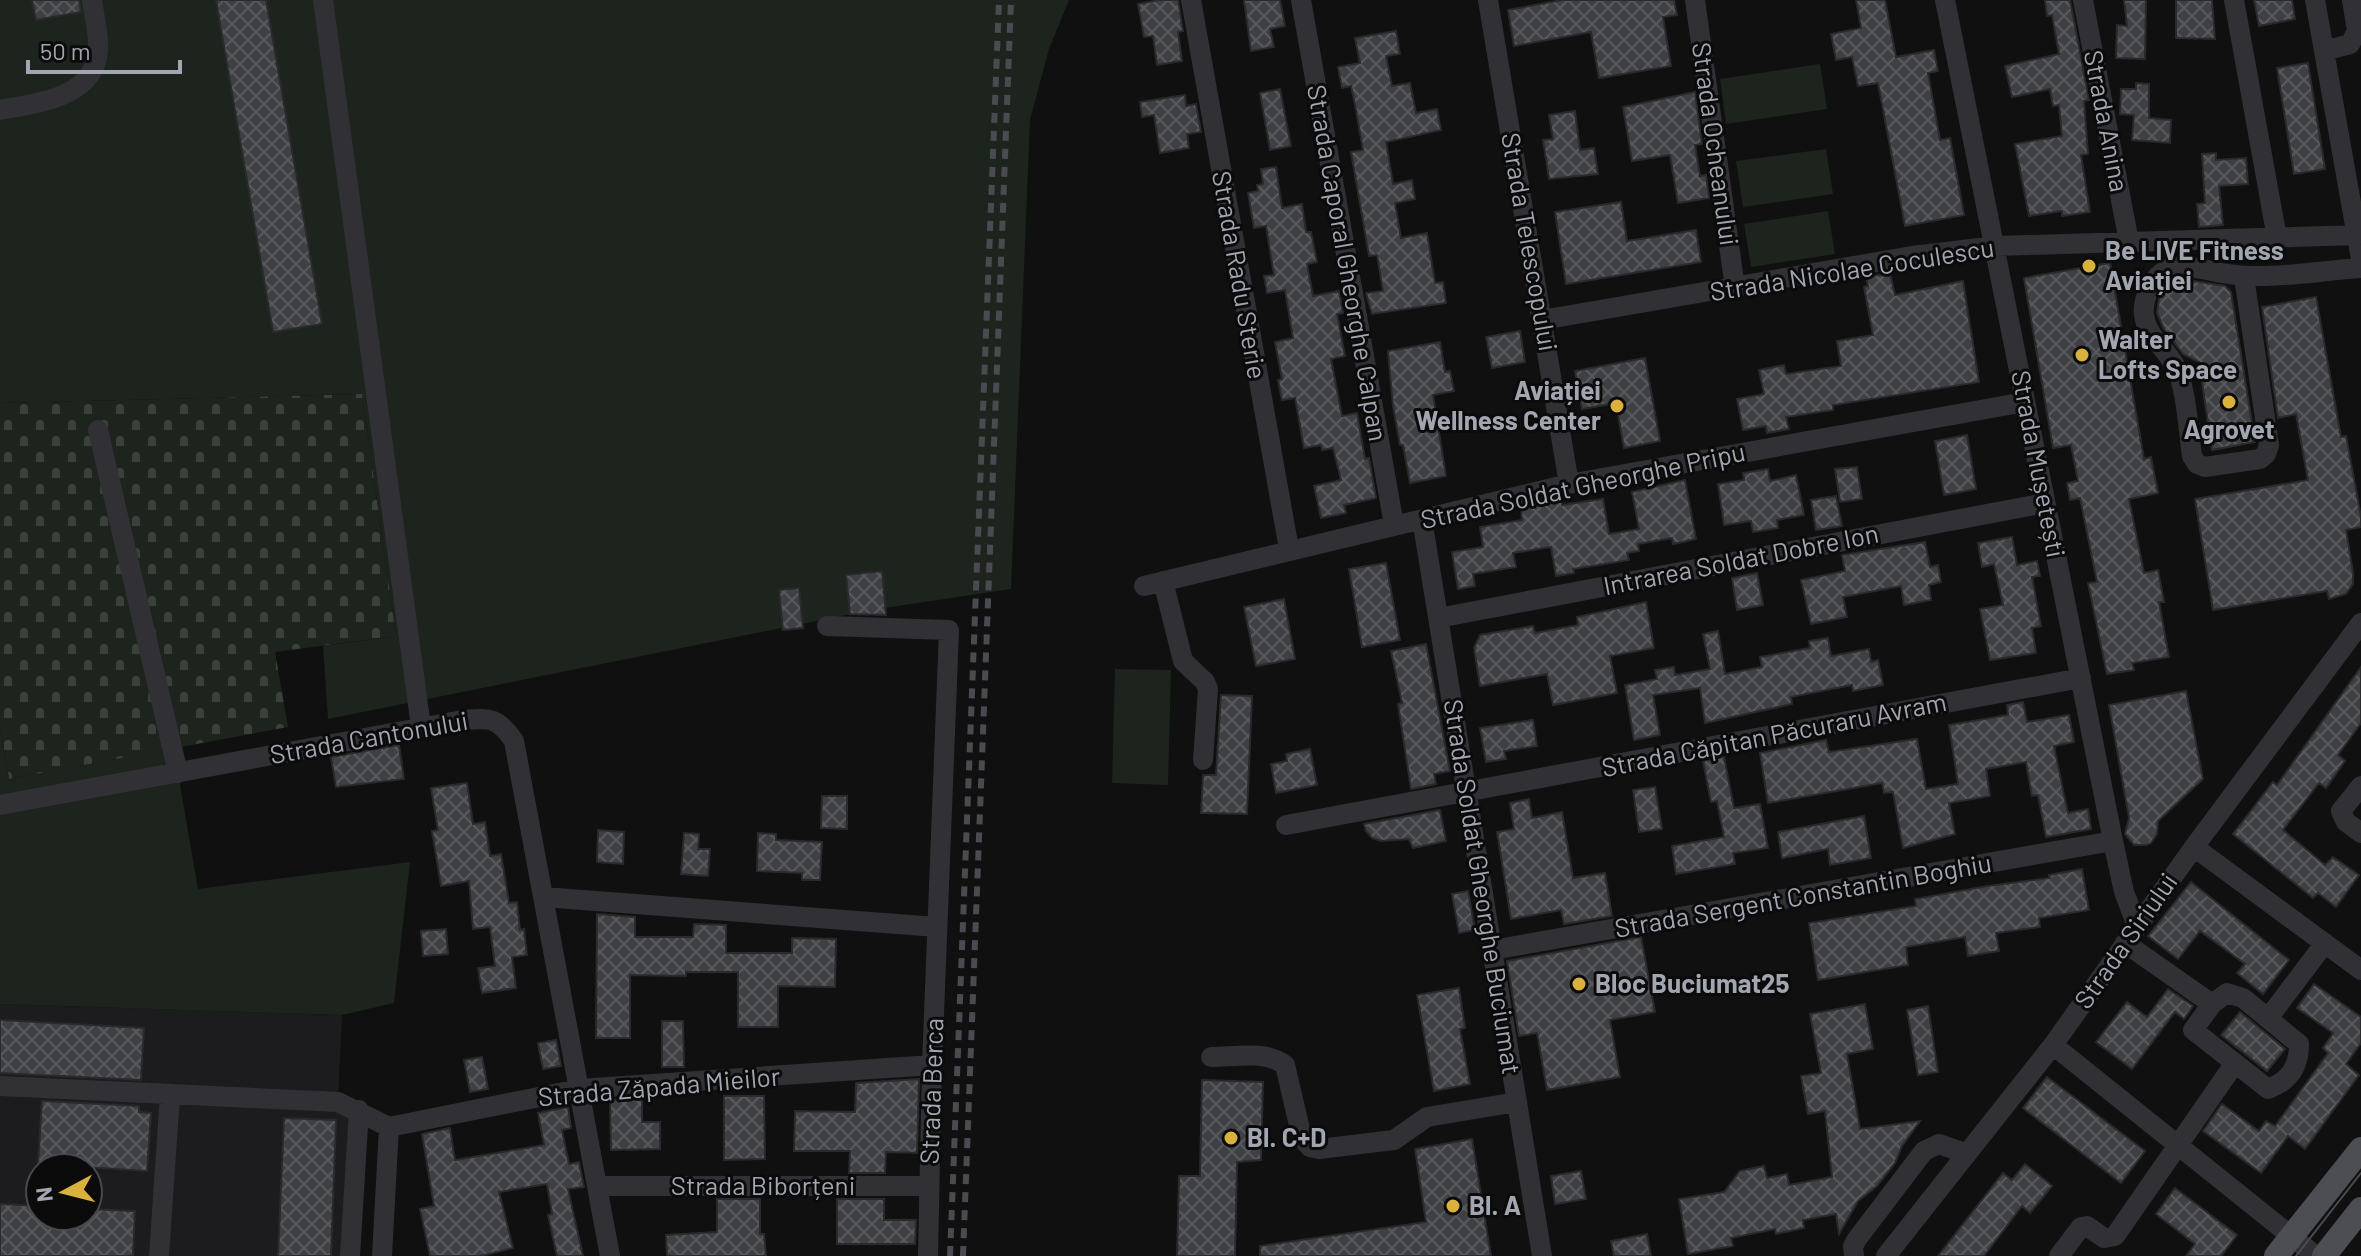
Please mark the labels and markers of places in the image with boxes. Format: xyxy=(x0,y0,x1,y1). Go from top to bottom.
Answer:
place label: Be LIVE Fitness Aviației xyxy=(2105,234,2284,295)
marker: Be LIVE Fitness Aviației xyxy=(2080,257,2098,275)
place label: Walter Lofts Space xyxy=(2098,323,2237,384)
marker: Walter Lofts Space xyxy=(2073,346,2091,364)
place label: Aviației Wellness Center xyxy=(1416,374,1601,435)
marker: Agrovet xyxy=(2220,393,2238,411)
marker: Aviației Wellness Center xyxy=(1608,397,1626,415)
place label: Agrovet xyxy=(2183,413,2275,444)
place label: Bloc Buciumat25 xyxy=(1595,967,1790,998)
marker: Bloc Buciumat25 xyxy=(1570,975,1588,993)
place label: Bl. C+D xyxy=(1247,1121,1326,1152)
marker: Bl. C+D xyxy=(1222,1129,1240,1147)
place label: Bl. A xyxy=(1469,1189,1521,1220)
marker: Bl. A xyxy=(1444,1197,1462,1215)

